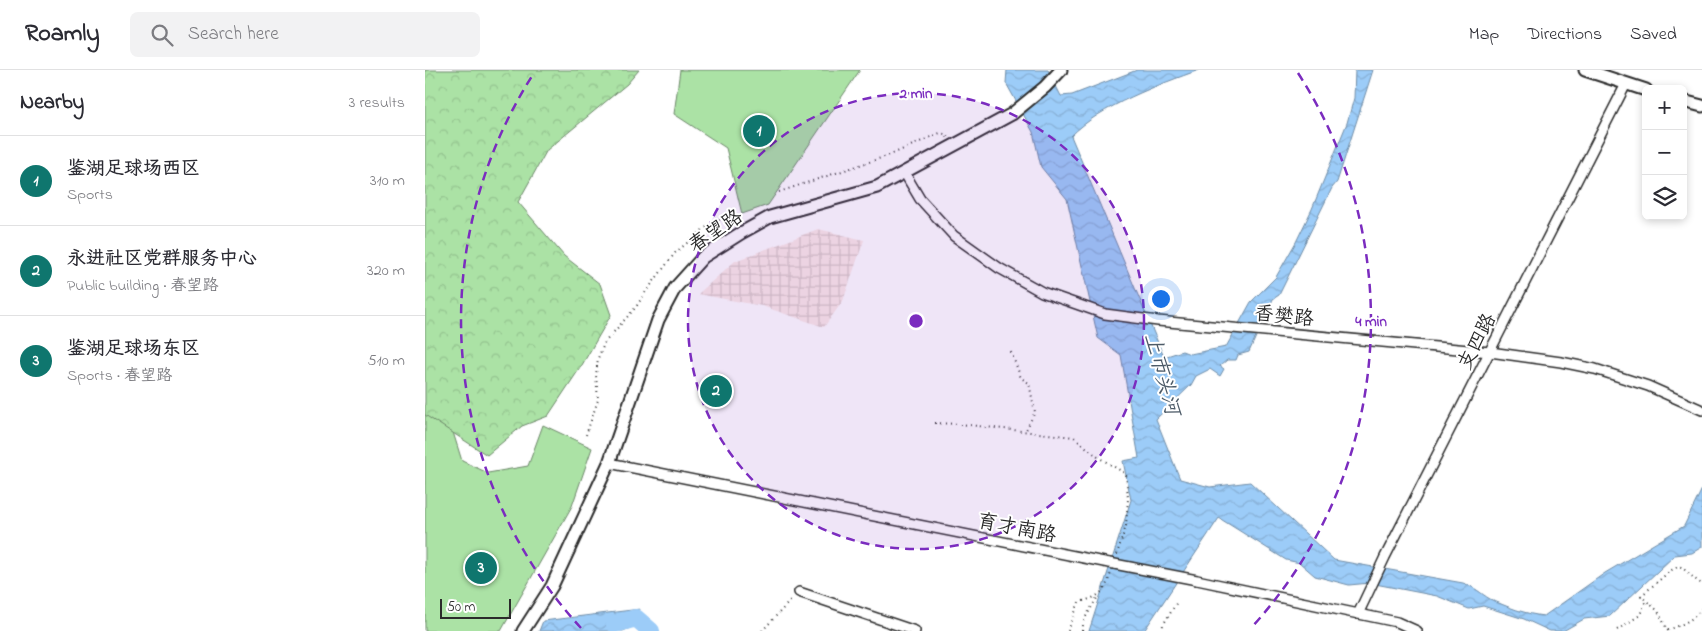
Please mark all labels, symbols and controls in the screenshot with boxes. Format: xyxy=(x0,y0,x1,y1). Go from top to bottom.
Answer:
search box xyxy=(130,12,480,57)
text: Roamly xyxy=(25,17,100,52)
icon: search xyxy=(148,21,176,49)
text: Search here xyxy=(188,21,279,48)
text: Map xyxy=(1469,22,1499,48)
text: Directions xyxy=(1527,22,1602,48)
text: Saved xyxy=(1630,22,1677,48)
text: 2 min xyxy=(899,83,933,105)
map controls xyxy=(1642,85,1687,220)
button: + xyxy=(1642,85,1687,130)
text: Nearby xyxy=(20,88,84,118)
text: 3 results xyxy=(349,91,405,115)
pin: 1 xyxy=(743,112,775,150)
button: − xyxy=(1642,130,1687,175)
text: 鉴湖足球场西区 xyxy=(67,156,200,183)
text: 1 xyxy=(33,169,39,193)
text: 310 m xyxy=(370,169,405,193)
button: layers xyxy=(1642,175,1687,220)
text: Sports xyxy=(67,183,113,207)
street label: 春望路 xyxy=(683,203,750,261)
text: 永进社区党群服务中心 xyxy=(67,246,257,273)
text: 2 xyxy=(32,259,40,283)
text: 320 m xyxy=(367,259,405,283)
text: Public building · 春望路 xyxy=(67,274,219,298)
your location xyxy=(1148,286,1174,312)
street label: 香樊路 xyxy=(1252,300,1316,335)
street label: 支四路 xyxy=(1452,308,1505,375)
text: 4 min xyxy=(1354,311,1387,333)
centre of rings xyxy=(907,312,925,330)
water label: 上市头河 xyxy=(1136,330,1187,422)
text: 鉴湖足球场东区 xyxy=(67,336,200,363)
text: 3 xyxy=(33,349,39,373)
text: 510 m xyxy=(367,349,405,373)
text: Sports · 春望路 xyxy=(67,364,172,388)
pin: 2 xyxy=(700,372,732,410)
street label: 育才南路 xyxy=(974,508,1060,552)
pin: 3 xyxy=(465,549,497,587)
scale bar xyxy=(440,596,511,619)
text: 50 m xyxy=(447,597,475,618)

